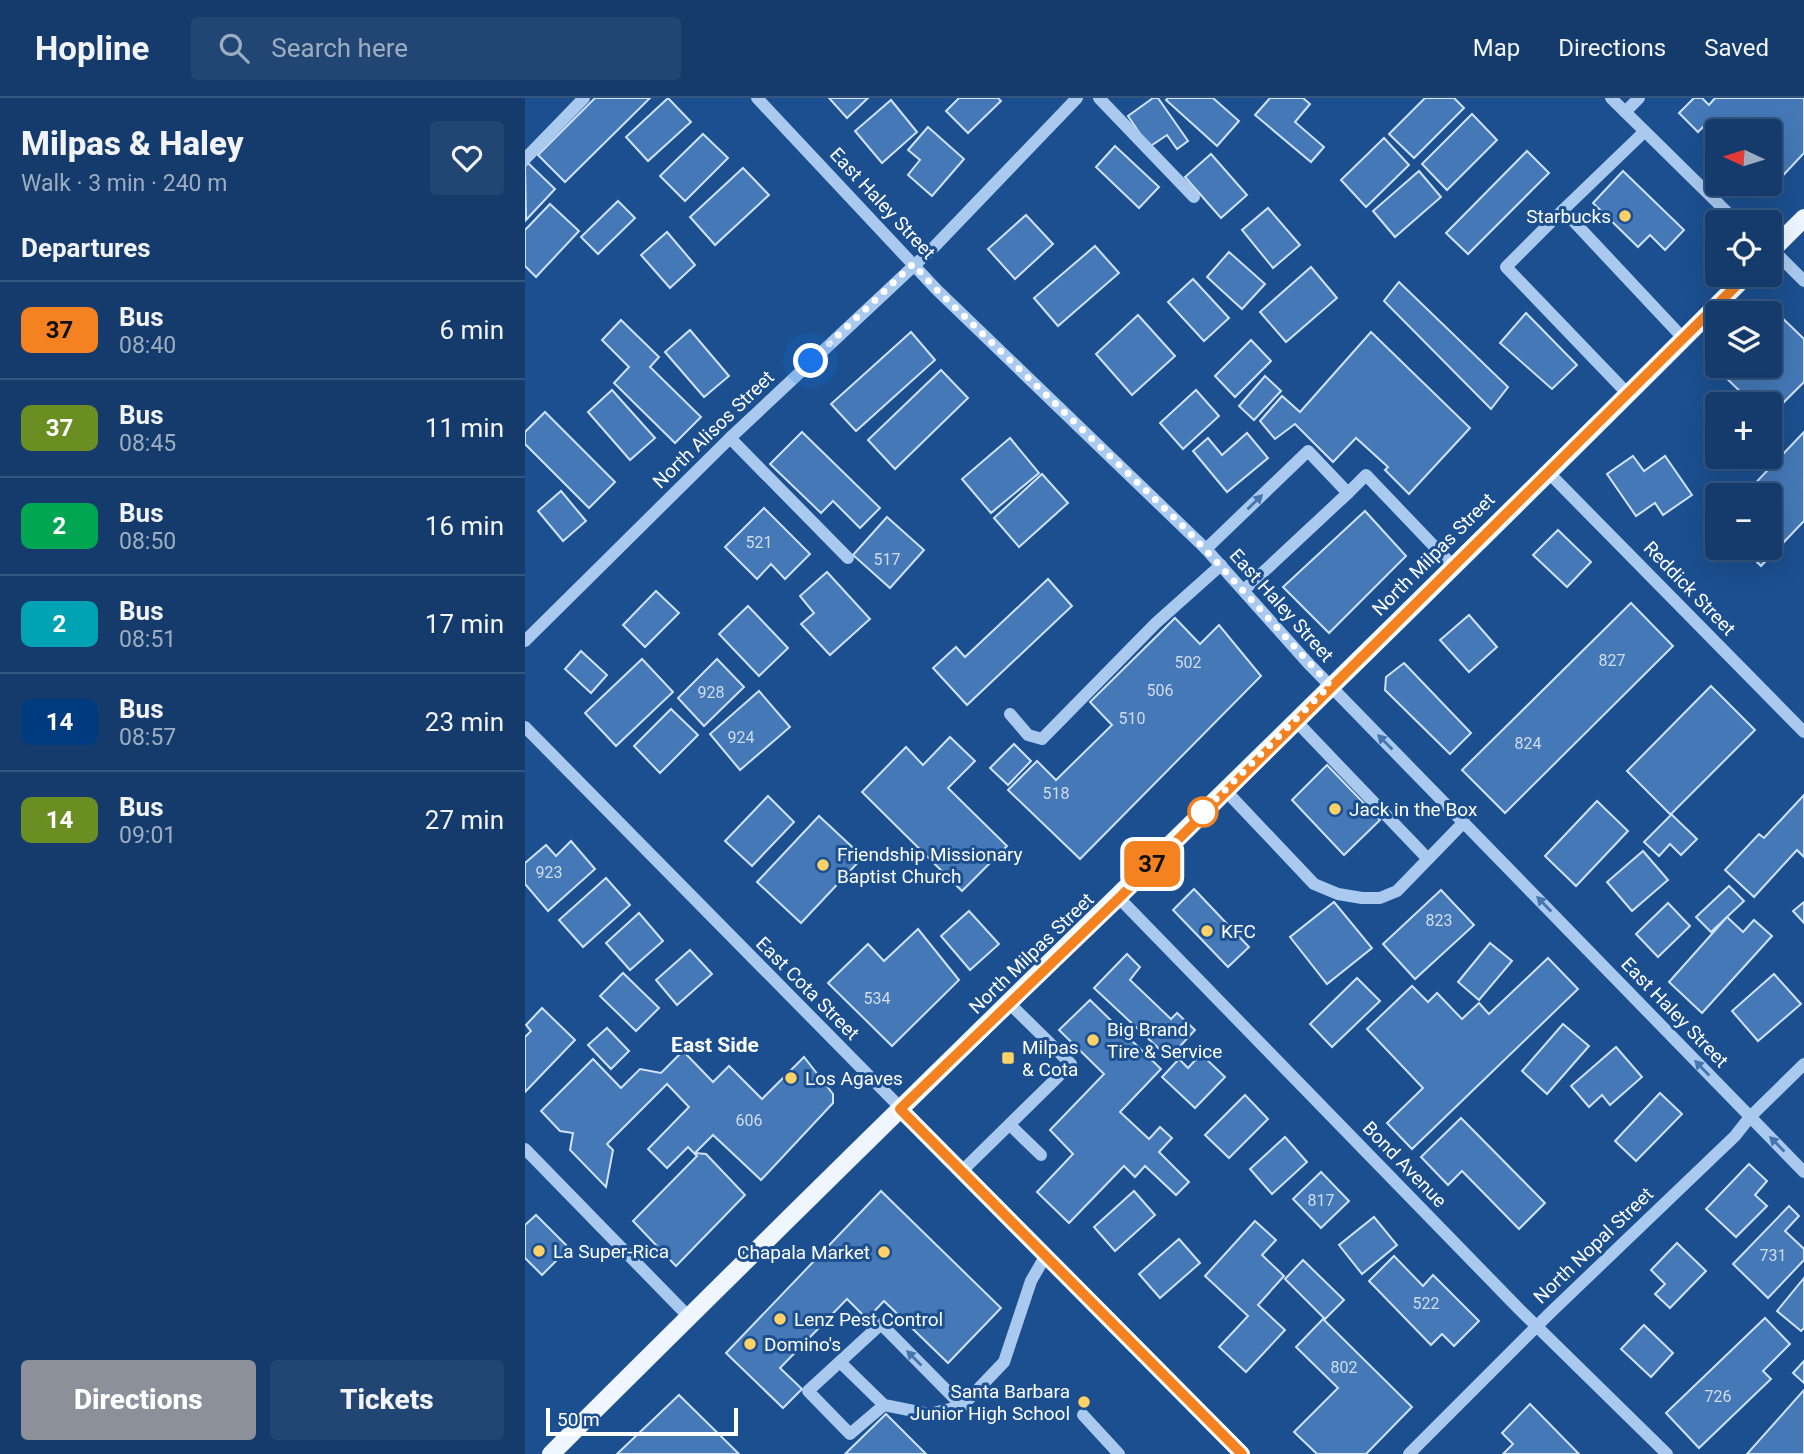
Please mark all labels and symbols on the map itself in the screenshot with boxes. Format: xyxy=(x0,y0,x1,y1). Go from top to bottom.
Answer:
north arrow xyxy=(1705,119,1781,196)
street label: East Haley Street xyxy=(825,143,940,264)
place label: Starbucks xyxy=(1526,205,1611,228)
marker: Starbucks xyxy=(1617,208,1633,224)
your location xyxy=(793,343,828,378)
street label: North Alisos Street xyxy=(648,366,779,493)
street label: North Milpas Street xyxy=(1367,488,1500,621)
one-way arrow xyxy=(1247,494,1264,511)
house number: 521 xyxy=(746,533,772,552)
street label: Reddick Street xyxy=(1639,536,1740,640)
street label: East Haley Street xyxy=(1225,544,1338,667)
house number: 517 xyxy=(874,550,900,569)
house number: 827 xyxy=(1599,651,1625,670)
house number: 502 xyxy=(1175,653,1201,672)
house number: 506 xyxy=(1147,681,1173,700)
house number: 928 xyxy=(698,683,724,702)
house number: 510 xyxy=(1119,709,1145,728)
house number: 924 xyxy=(728,728,754,747)
one-way arrow xyxy=(1377,734,1394,750)
house number: 824 xyxy=(1515,734,1541,753)
house number: 518 xyxy=(1043,784,1069,803)
unlabelled marker xyxy=(1188,797,1218,827)
place label: Jack in the Box xyxy=(1349,798,1478,821)
marker: Jack in the Box xyxy=(1327,801,1343,817)
line badge: 37 xyxy=(1121,841,1183,887)
place label: Friendship Missionary Baptist Church xyxy=(837,843,1023,888)
marker: Friendship Missionary Baptist Church xyxy=(815,857,831,873)
house number: 923 xyxy=(536,863,562,882)
street label: North Milpas Street xyxy=(964,888,1098,1019)
one-way arrow xyxy=(1535,896,1552,913)
house number: 823 xyxy=(1426,911,1452,930)
place label: KFC xyxy=(1221,920,1256,943)
marker: KFC xyxy=(1199,923,1215,939)
street label: East Cota Street xyxy=(751,932,864,1045)
street label: East Haley Street xyxy=(1616,953,1733,1072)
house number: 534 xyxy=(864,989,890,1008)
place label: Big Brand Tire & Service xyxy=(1107,1018,1222,1063)
marker: Big Brand Tire & Service xyxy=(1085,1032,1101,1048)
district label: East Side xyxy=(671,1033,759,1057)
place label: Milpas & Cota xyxy=(1022,1036,1079,1081)
marker: Milpas & Cota xyxy=(1000,1050,1016,1066)
one-way arrow xyxy=(1695,1060,1711,1077)
place label: Los Agaves xyxy=(805,1067,903,1090)
marker: Los Agaves xyxy=(783,1070,799,1086)
house number: 606 xyxy=(736,1111,762,1130)
street label: Bond Avenue xyxy=(1358,1117,1451,1212)
one-way arrow xyxy=(1768,1136,1785,1153)
street label: North Nopal Street xyxy=(1529,1182,1658,1308)
house number: 817 xyxy=(1308,1191,1334,1210)
place label: La Super-Rica xyxy=(553,1240,669,1263)
place label: Chapala Market xyxy=(737,1241,870,1264)
marker: La Super-Rica xyxy=(531,1243,547,1259)
marker: Chapala Market xyxy=(876,1244,892,1260)
house number: 731 xyxy=(1760,1246,1786,1265)
house number: 522 xyxy=(1413,1294,1439,1313)
place label: Lenz Pest Control xyxy=(794,1308,943,1331)
marker: Lenz Pest Control xyxy=(772,1311,788,1327)
place label: Domino's xyxy=(764,1333,841,1356)
marker: Domino's xyxy=(742,1336,758,1352)
one-way arrow xyxy=(905,1349,922,1366)
house number: 802 xyxy=(1331,1358,1357,1377)
place label: Santa Barbara Junior High School xyxy=(910,1380,1070,1425)
house number: 726 xyxy=(1705,1387,1731,1406)
marker: Santa Barbara Junior High School xyxy=(1076,1394,1092,1410)
scale bar xyxy=(546,1405,739,1437)

